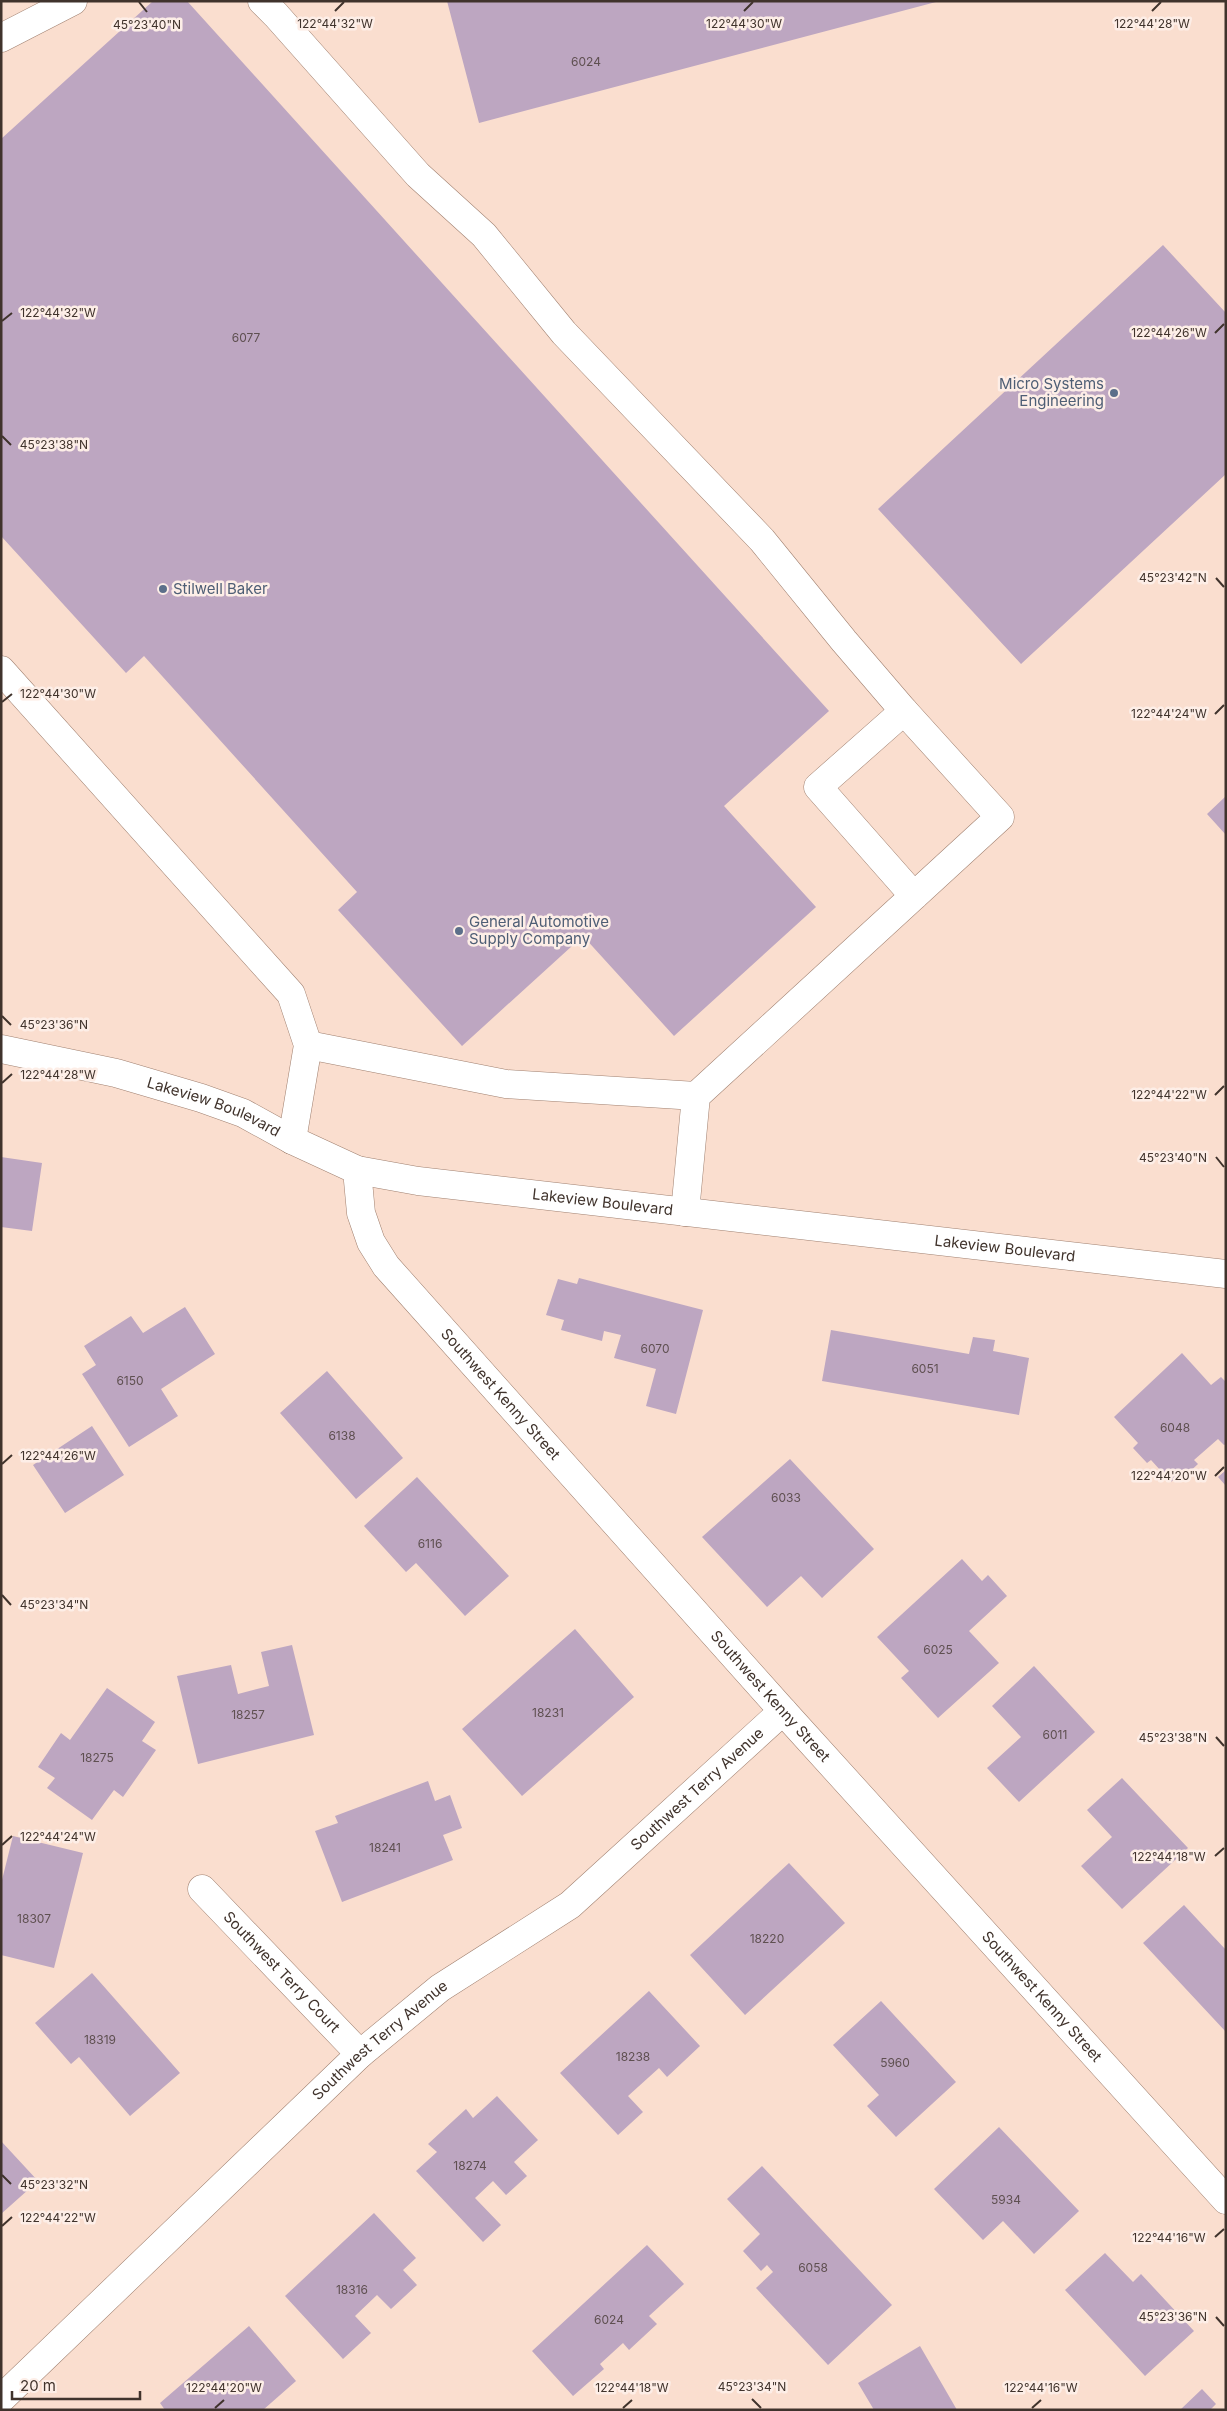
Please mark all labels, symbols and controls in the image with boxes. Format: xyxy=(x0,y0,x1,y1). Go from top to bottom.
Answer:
text: 122°44'32"W xyxy=(297,16,373,31)
text: 122°44'30"W xyxy=(706,16,782,31)
text: 122°44'28"W xyxy=(1114,16,1190,31)
text: 45°23'40"N xyxy=(113,17,181,32)
house number: 6024 xyxy=(571,54,601,69)
text: 122°44'32"W xyxy=(20,305,96,320)
text: 122°44'26"W xyxy=(1131,325,1207,340)
house number: 6077 xyxy=(232,330,261,345)
place label: Micro Systems Engineering xyxy=(999,374,1104,410)
marker: Micro Systems Engineering xyxy=(1108,387,1120,399)
text: 45°23'38"N xyxy=(20,437,88,452)
text: 45°23'42"N xyxy=(1139,570,1207,585)
place label: Stilwell Baker xyxy=(173,579,268,598)
marker: Stilwell Baker xyxy=(157,583,169,595)
text: 122°44'30"W xyxy=(20,686,96,701)
text: 122°44'24"W xyxy=(1131,706,1207,721)
place label: General Automotive Supply Company xyxy=(469,912,609,948)
marker: General Automotive Supply Company xyxy=(453,925,465,937)
text: 45°23'36"N xyxy=(20,1017,88,1032)
text: 122°44'28"W xyxy=(20,1067,96,1082)
street label: Lakeview Boulevard xyxy=(145,1073,284,1141)
text: 122°44'22"W xyxy=(1131,1087,1207,1102)
text: 45°23'40"N xyxy=(1139,1150,1207,1165)
street label: Lakeview Boulevard xyxy=(531,1184,674,1219)
street label: Lakeview Boulevard xyxy=(934,1231,1076,1266)
street label: Southwest Kenny Street xyxy=(437,1324,564,1464)
house number: 6070 xyxy=(641,1341,669,1356)
house number: 6051 xyxy=(911,1361,939,1376)
house number: 6150 xyxy=(116,1373,144,1388)
house number: 6048 xyxy=(1160,1420,1190,1435)
house number: 6138 xyxy=(328,1428,356,1443)
text: 122°44'26"W xyxy=(20,1448,96,1463)
text: 122°44'20"W xyxy=(1131,1468,1207,1483)
house number: 6033 xyxy=(771,1490,801,1505)
house number: 6116 xyxy=(418,1536,442,1551)
text: 45°23'34"N xyxy=(20,1597,88,1612)
street label: Southwest Kenny Street xyxy=(707,1626,834,1766)
house number: 6025 xyxy=(923,1642,953,1657)
house number: 18231 xyxy=(532,1705,564,1720)
house number: 18257 xyxy=(231,1707,265,1722)
street label: Southwest Terry Avenue xyxy=(626,1723,767,1854)
house number: 6011 xyxy=(1043,1727,1067,1742)
text: 45°23'38"N xyxy=(1139,1730,1207,1745)
house number: 18275 xyxy=(80,1750,114,1765)
text: 122°44'24"W xyxy=(20,1829,96,1844)
house number: 18241 xyxy=(369,1840,401,1855)
text: 122°44'18"W xyxy=(1132,1849,1206,1864)
street label: Southwest Terry Court xyxy=(220,1907,344,2036)
house number: 18307 xyxy=(17,1911,51,1926)
street label: Southwest Kenny Street xyxy=(978,1927,1106,2066)
house number: 18220 xyxy=(750,1931,784,1946)
street label: Southwest Terry Avenue xyxy=(308,1976,451,2104)
house number: 18319 xyxy=(84,2032,116,2047)
house number: 18238 xyxy=(616,2049,650,2064)
house number: 5960 xyxy=(880,2055,910,2070)
house number: 18274 xyxy=(453,2158,487,2173)
text: 45°23'32"N xyxy=(20,2177,88,2192)
house number: 5934 xyxy=(991,2192,1021,2207)
text: 122°44'22"W xyxy=(20,2210,96,2225)
text: 122°44'16"W xyxy=(1132,2230,1206,2245)
house number: 6058 xyxy=(798,2260,828,2275)
house number: 18316 xyxy=(336,2282,368,2297)
text: 45°23'36"N xyxy=(1139,2309,1207,2324)
house number: 6024 xyxy=(594,2312,624,2327)
scale bar xyxy=(12,2368,140,2400)
text: 20 m xyxy=(20,2376,56,2395)
text: 45°23'34"N xyxy=(718,2379,786,2394)
text: 122°44'20"W xyxy=(186,2380,262,2395)
text: 122°44'18"W xyxy=(595,2380,669,2395)
text: 122°44'16"W xyxy=(1004,2380,1078,2395)

